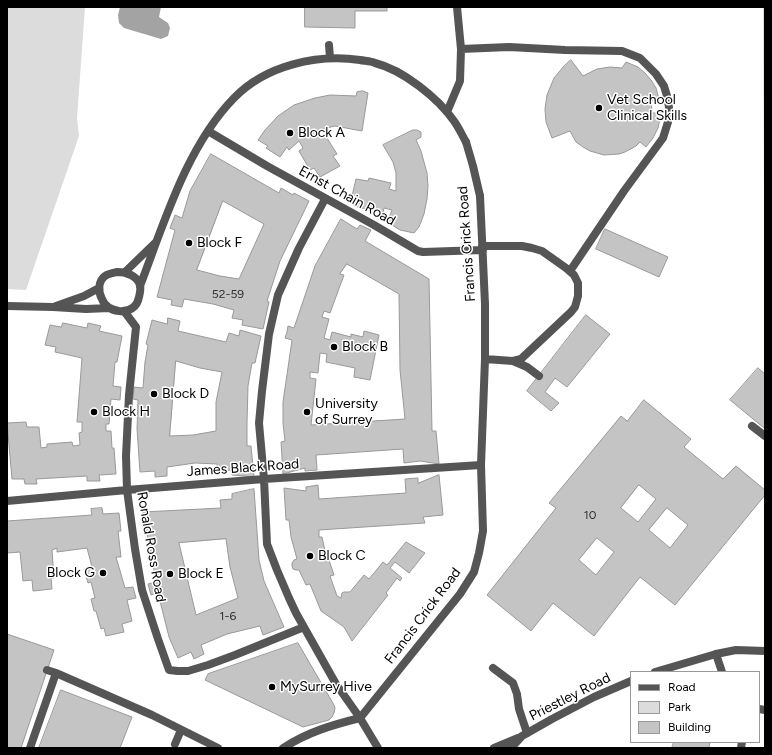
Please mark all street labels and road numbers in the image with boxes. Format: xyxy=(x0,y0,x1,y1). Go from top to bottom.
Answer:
street label: Ernst Chain Road xyxy=(296,162,398,230)
street label: Francis Crick Road xyxy=(455,186,479,302)
street label: James Black Road xyxy=(186,456,300,480)
street label: Ronald Ross Road xyxy=(133,490,169,604)
street label: Francis Crick Road xyxy=(381,565,465,667)
street label: Priestley Road xyxy=(527,669,613,725)

